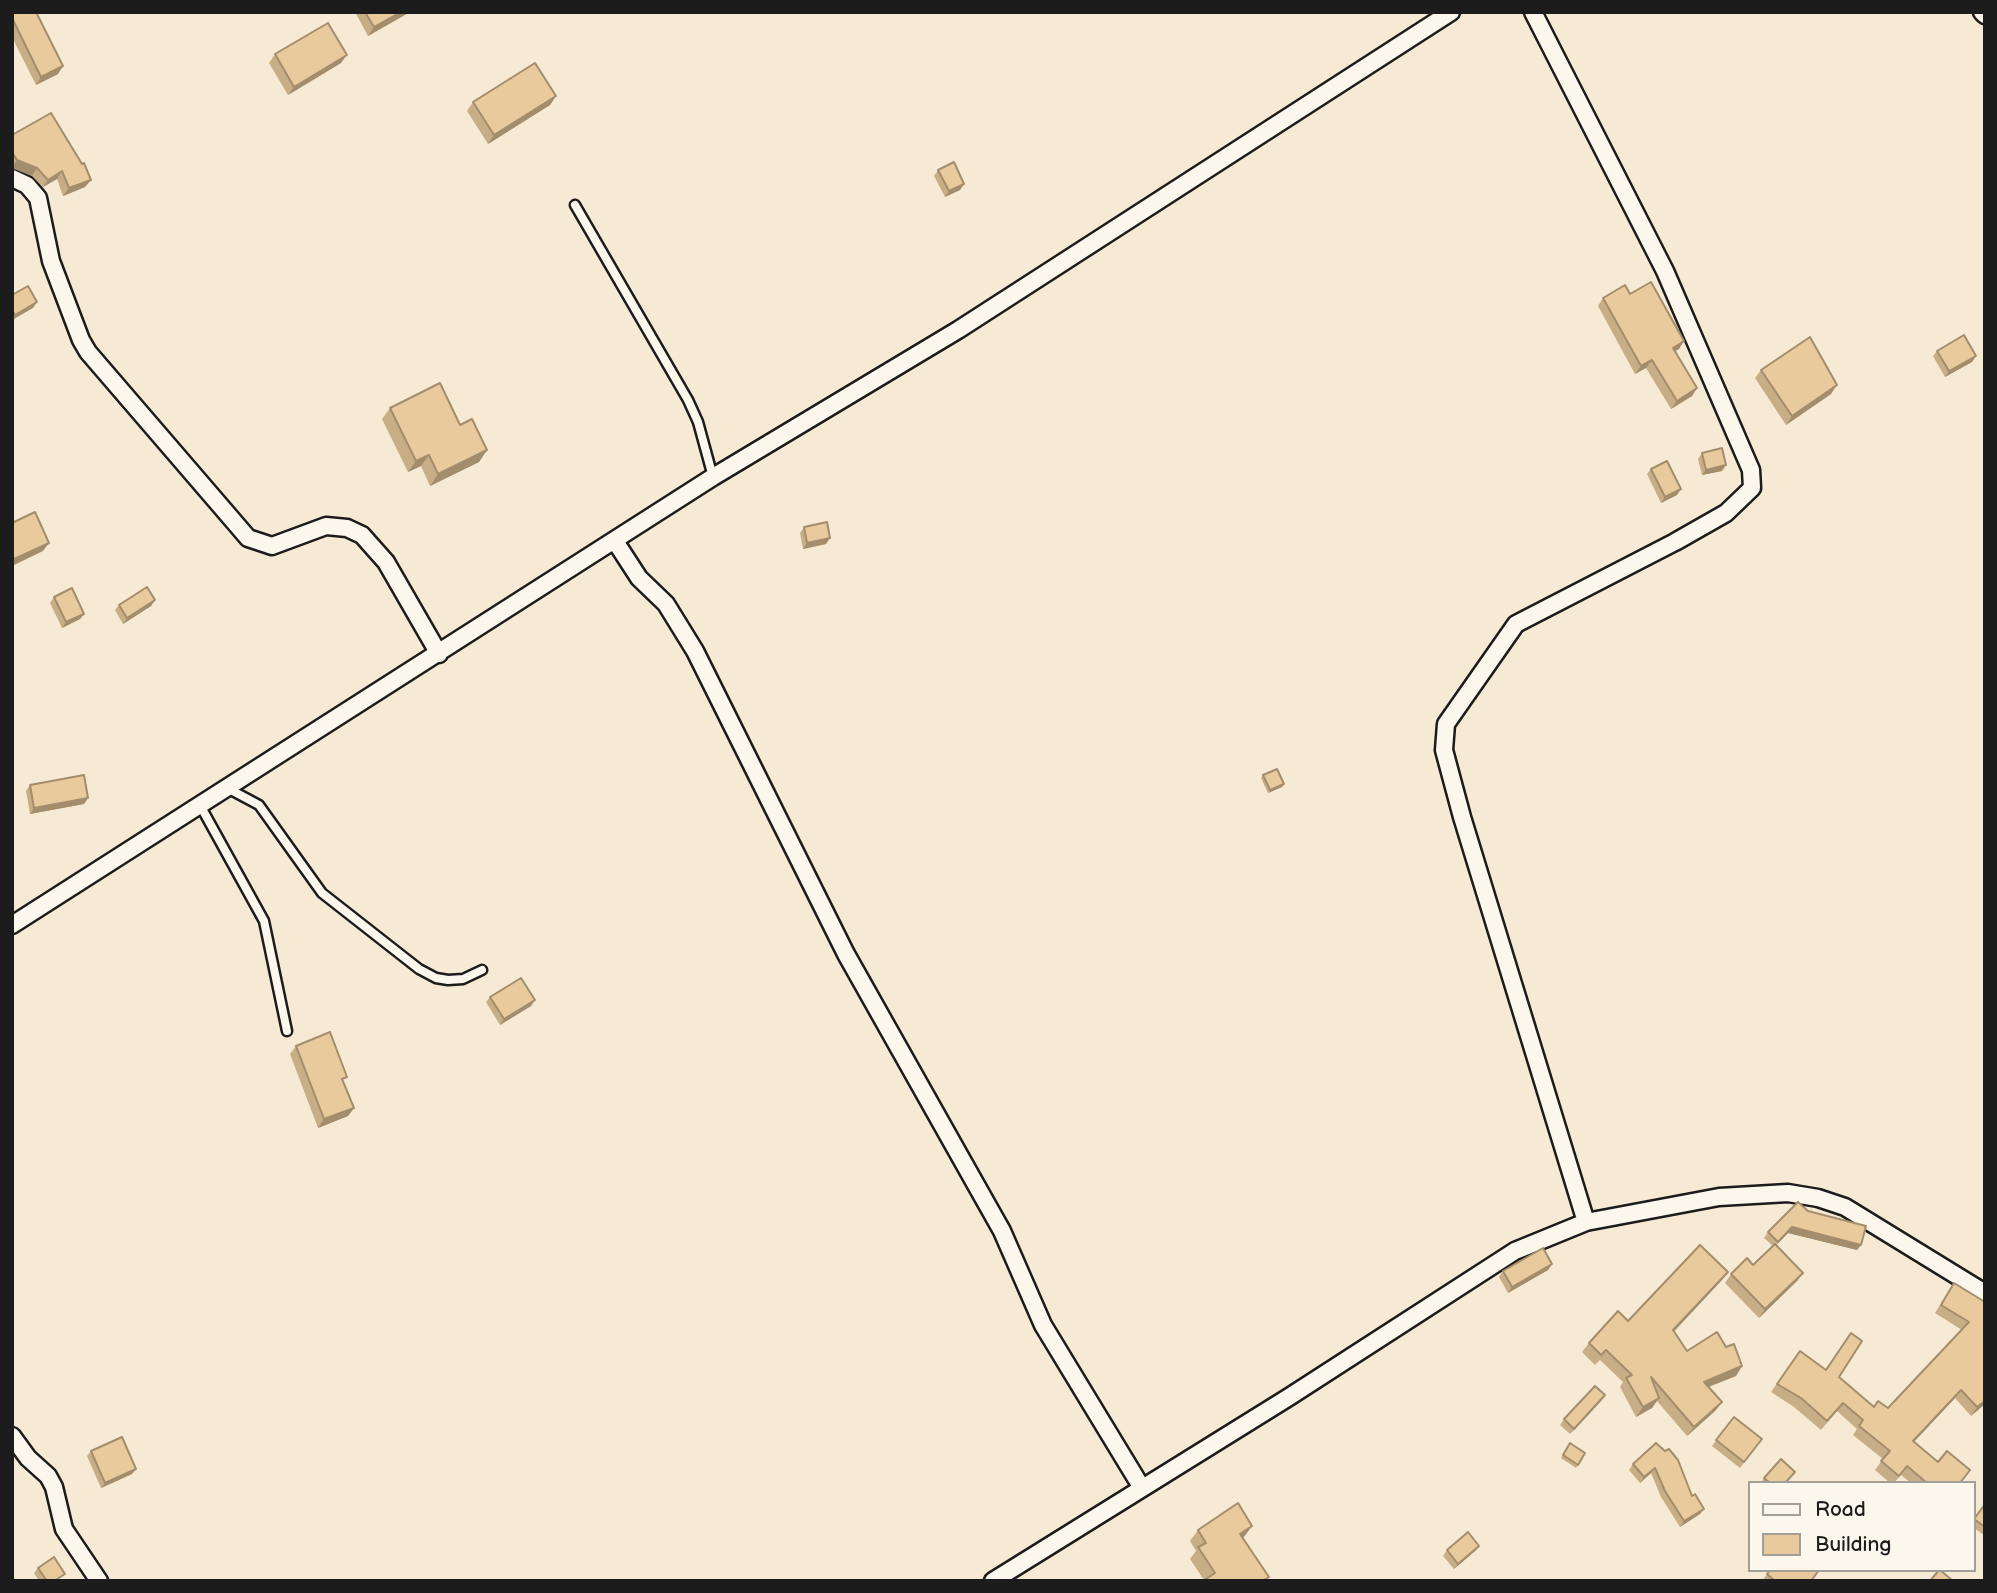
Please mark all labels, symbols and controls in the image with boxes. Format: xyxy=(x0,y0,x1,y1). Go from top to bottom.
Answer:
legend xyxy=(1748,1481,1976,1572)
text: Road xyxy=(1815,1497,1866,1522)
text: Building xyxy=(1815,1532,1891,1557)

